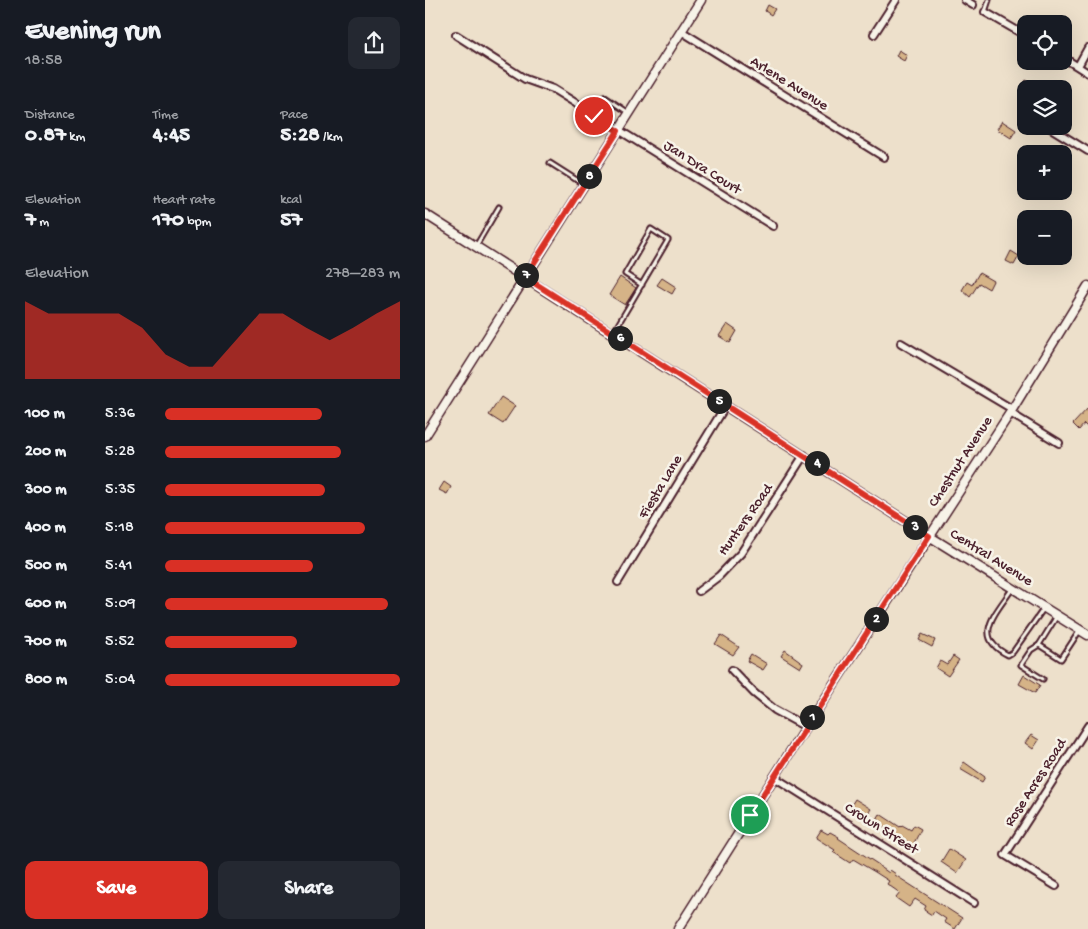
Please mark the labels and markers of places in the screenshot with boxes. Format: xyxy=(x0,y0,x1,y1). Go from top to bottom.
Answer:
pin xyxy=(573,95,615,137)
pin: 8 xyxy=(577,164,601,188)
pin: 7 xyxy=(513,262,539,288)
pin: 6 xyxy=(607,326,633,350)
pin: 5 xyxy=(707,388,731,414)
pin: 4 xyxy=(805,450,829,476)
pin: 3 xyxy=(903,514,927,540)
pin: 2 xyxy=(863,606,889,632)
pin: 1 xyxy=(799,704,825,730)
pin xyxy=(729,794,771,836)

